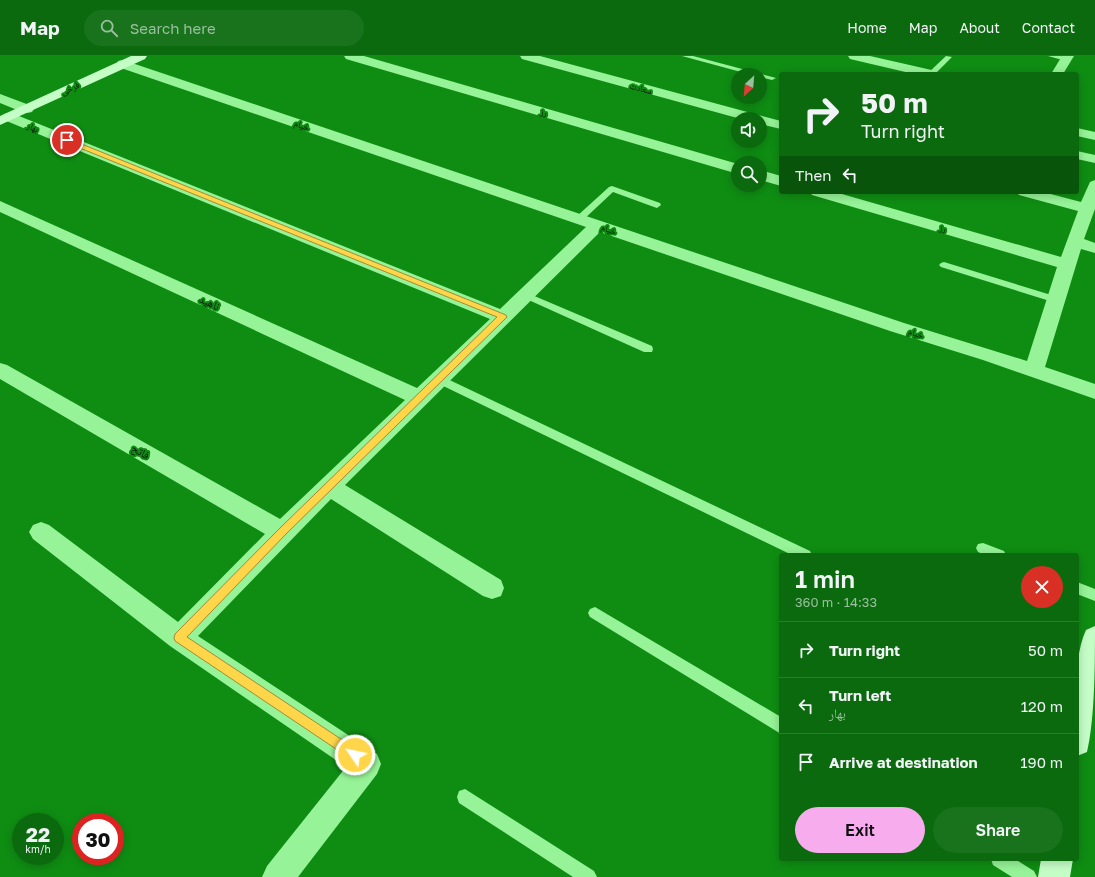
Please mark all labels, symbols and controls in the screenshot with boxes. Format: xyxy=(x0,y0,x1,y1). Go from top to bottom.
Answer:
search box xyxy=(84,10,364,46)
text: Map xyxy=(20,16,60,39)
icon: search xyxy=(98,17,120,39)
text: Search here xyxy=(130,19,216,37)
text: Home xyxy=(847,19,887,36)
text: Map xyxy=(909,19,937,36)
text: About xyxy=(959,19,1000,36)
text: Contact xyxy=(1022,19,1075,36)
north arrow xyxy=(731,68,767,104)
map controls xyxy=(731,68,767,192)
street label: فرخی xyxy=(59,79,81,97)
street label: سعادت xyxy=(629,80,653,96)
text: 50 m xyxy=(861,86,928,119)
icon: right xyxy=(795,88,847,140)
street label: رز xyxy=(538,105,549,118)
button: sound xyxy=(731,112,767,148)
street label: خیام xyxy=(292,117,311,135)
street label: بهار xyxy=(25,119,41,135)
text: Turn right xyxy=(861,120,945,142)
pin xyxy=(50,123,84,157)
icon: arrive xyxy=(56,129,78,151)
button: search xyxy=(731,156,767,192)
icon: left xyxy=(839,164,861,186)
text: Then xyxy=(795,166,831,184)
street label: خیام xyxy=(599,221,618,239)
street label: رز xyxy=(937,221,948,234)
street label: ناهید xyxy=(198,292,222,312)
street label: خیام xyxy=(906,325,925,343)
street label: فاتح xyxy=(129,441,153,462)
text: 1 min xyxy=(795,564,855,593)
button: close xyxy=(1021,566,1063,608)
text: 360 m · 14:33 xyxy=(795,594,877,610)
icon: right xyxy=(795,639,817,661)
text: Turn right xyxy=(829,641,900,659)
text: 50 m xyxy=(1028,641,1063,659)
text: Turn left xyxy=(829,686,891,704)
icon: left xyxy=(795,695,817,717)
text: 120 m xyxy=(1021,697,1063,715)
text: بهار xyxy=(829,705,846,721)
position arrow xyxy=(334,734,376,776)
icon: arrive xyxy=(795,751,817,773)
text: Arrive at destination xyxy=(829,753,978,771)
text: 190 m xyxy=(1020,753,1063,771)
button: Exit xyxy=(795,807,925,853)
button: Share xyxy=(933,807,1063,853)
speed limit sign: 30 xyxy=(72,813,124,865)
text: 22 xyxy=(26,822,50,846)
text: km/h xyxy=(25,843,51,855)

